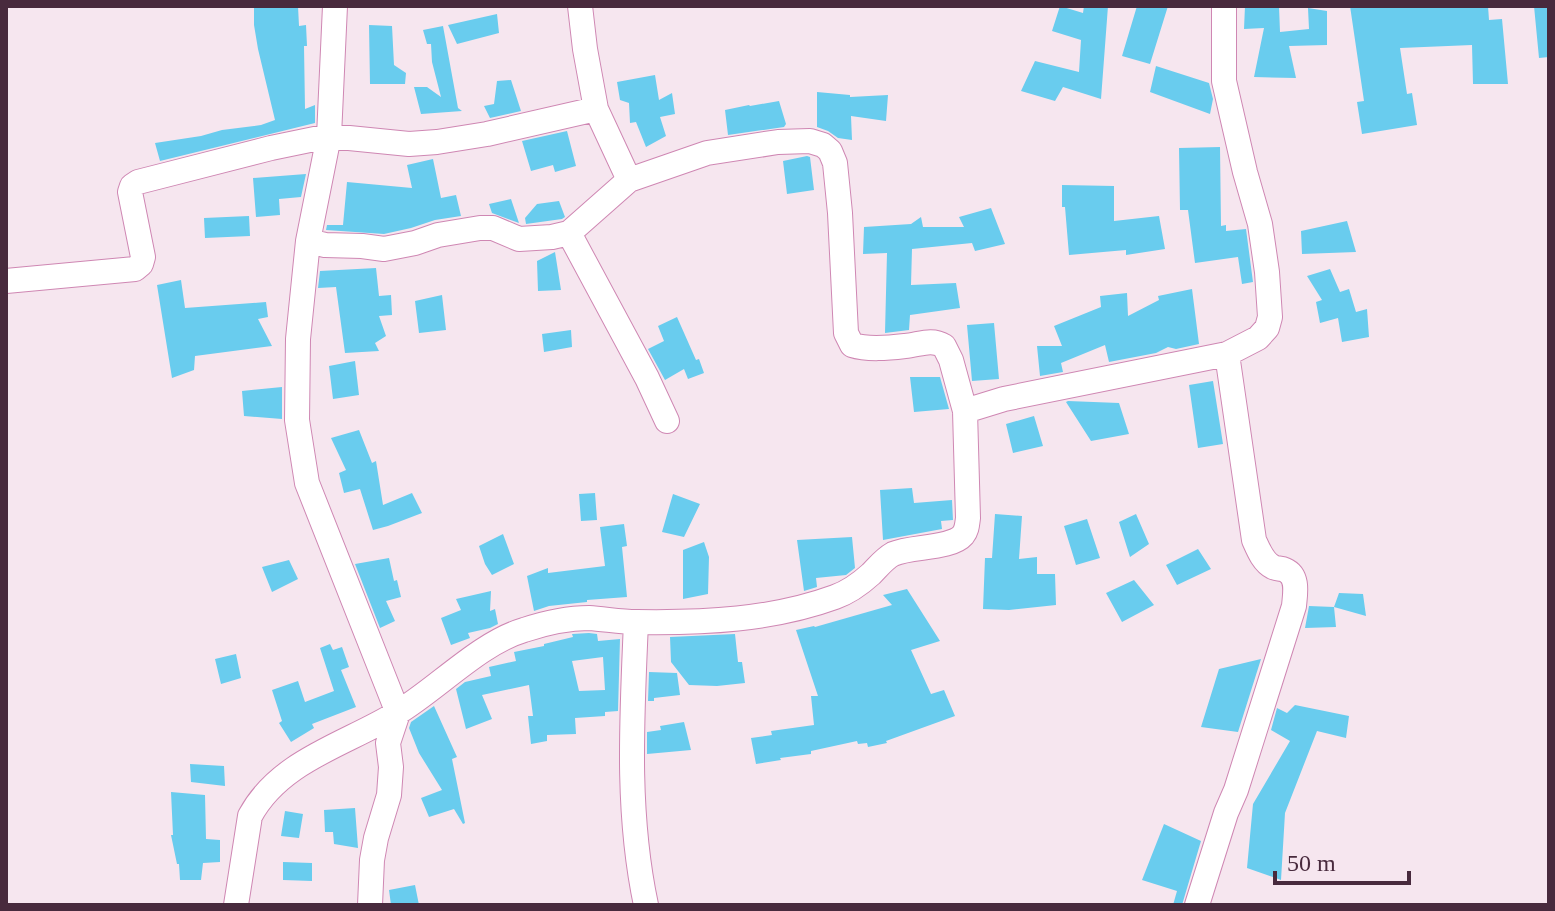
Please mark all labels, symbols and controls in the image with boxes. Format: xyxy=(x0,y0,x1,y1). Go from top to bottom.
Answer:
scale bar xyxy=(1275,835,1409,885)
text: 50 m xyxy=(1287,850,1336,876)

